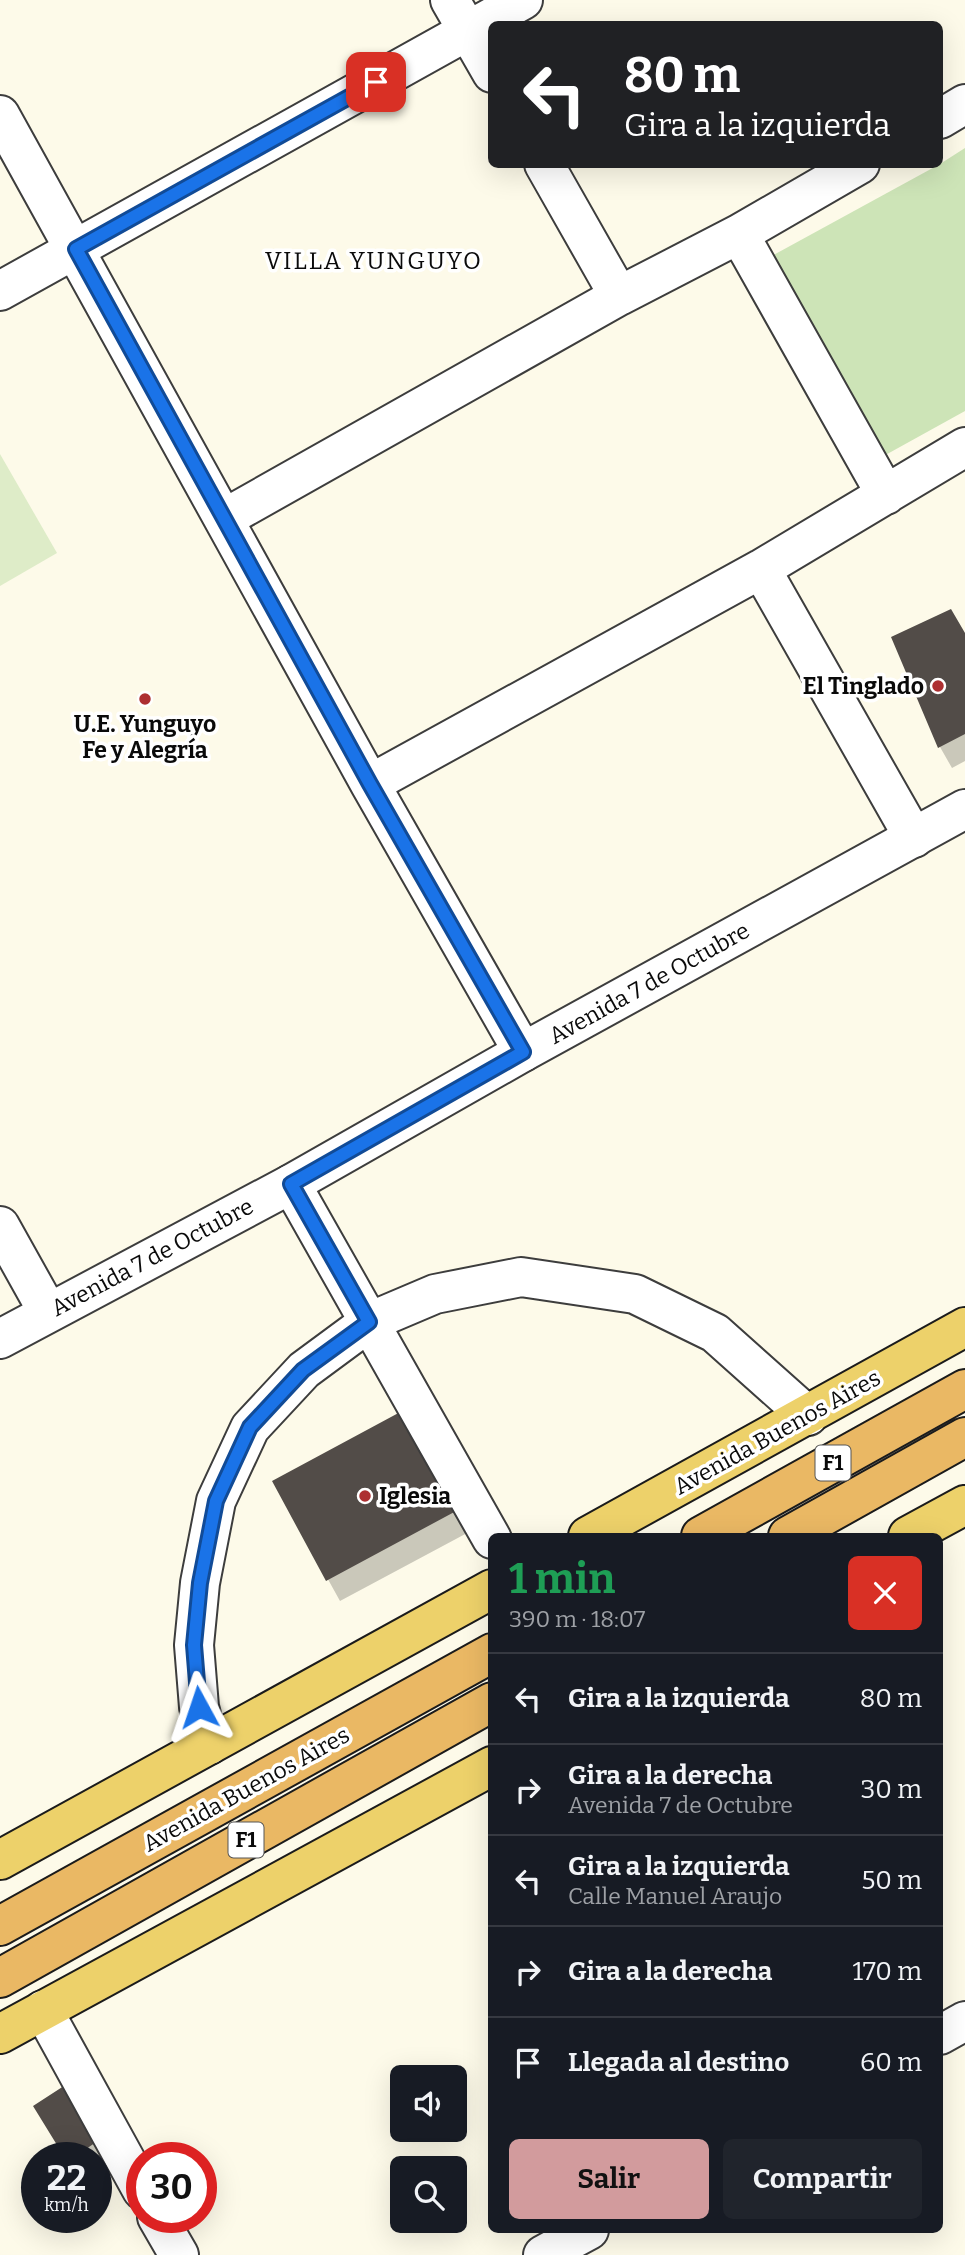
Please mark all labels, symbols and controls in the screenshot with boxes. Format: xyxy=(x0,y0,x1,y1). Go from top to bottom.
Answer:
text: 80 m xyxy=(624,46,740,105)
icon: left xyxy=(509,49,600,140)
pin xyxy=(346,52,406,112)
icon: arrive xyxy=(357,63,395,101)
text: Gira a la izquierda xyxy=(624,106,891,144)
district label: VILLA YUNGUYO xyxy=(265,247,483,275)
place label: El Tinglado xyxy=(803,672,924,700)
marker: El Tinglado xyxy=(930,678,946,694)
marker: U.E. Yunguyo Fe y Alegría xyxy=(137,691,153,707)
place label: U.E. Yunguyo Fe y Alegría xyxy=(74,710,216,764)
street label: Avenida 7 de Octubre xyxy=(544,916,754,1050)
street label: Avenida 7 de Octubre xyxy=(46,1192,258,1322)
street label: Avenida Buenos Aires xyxy=(669,1364,885,1500)
road number: F1 xyxy=(816,1446,850,1480)
place label: Iglesia xyxy=(379,1482,451,1510)
marker: Iglesia xyxy=(357,1488,373,1504)
text: 1 min xyxy=(509,1554,615,1604)
button: close xyxy=(848,1556,922,1630)
text: 390 m · 18:07 xyxy=(509,1605,645,1633)
position arrow xyxy=(162,1670,236,1744)
icon: left xyxy=(509,1680,547,1718)
text: Gira a la izquierda xyxy=(568,1683,790,1714)
text: 80 m xyxy=(860,1683,922,1714)
street label: Avenida Buenos Aires xyxy=(138,1721,354,1857)
text: Gira a la derecha xyxy=(568,1760,772,1791)
icon: right xyxy=(509,1771,547,1809)
text: 30 m xyxy=(861,1774,922,1805)
text: Avenida 7 de Octubre xyxy=(568,1791,793,1819)
road number: F1 xyxy=(229,1822,264,1857)
text: Gira a la izquierda xyxy=(568,1851,790,1882)
icon: left xyxy=(509,1862,547,1900)
text: 50 m xyxy=(861,1865,922,1896)
text: Calle Manuel Araujo xyxy=(568,1882,782,1910)
icon: right xyxy=(509,1953,547,1991)
text: Gira a la derecha xyxy=(568,1956,772,1987)
text: 170 m xyxy=(852,1956,922,1987)
icon: arrive xyxy=(509,2044,547,2082)
text: Llegada al destino xyxy=(568,2047,789,2078)
text: 60 m xyxy=(860,2047,922,2078)
map controls xyxy=(390,2065,467,2233)
button: sound xyxy=(390,2065,467,2142)
button: Salir xyxy=(509,2139,709,2219)
button: Compartir xyxy=(723,2139,922,2219)
speed limit sign: 30 xyxy=(126,2142,217,2233)
button: search xyxy=(390,2156,467,2233)
text: 22 xyxy=(47,2157,86,2199)
text: km/h xyxy=(44,2194,89,2216)

